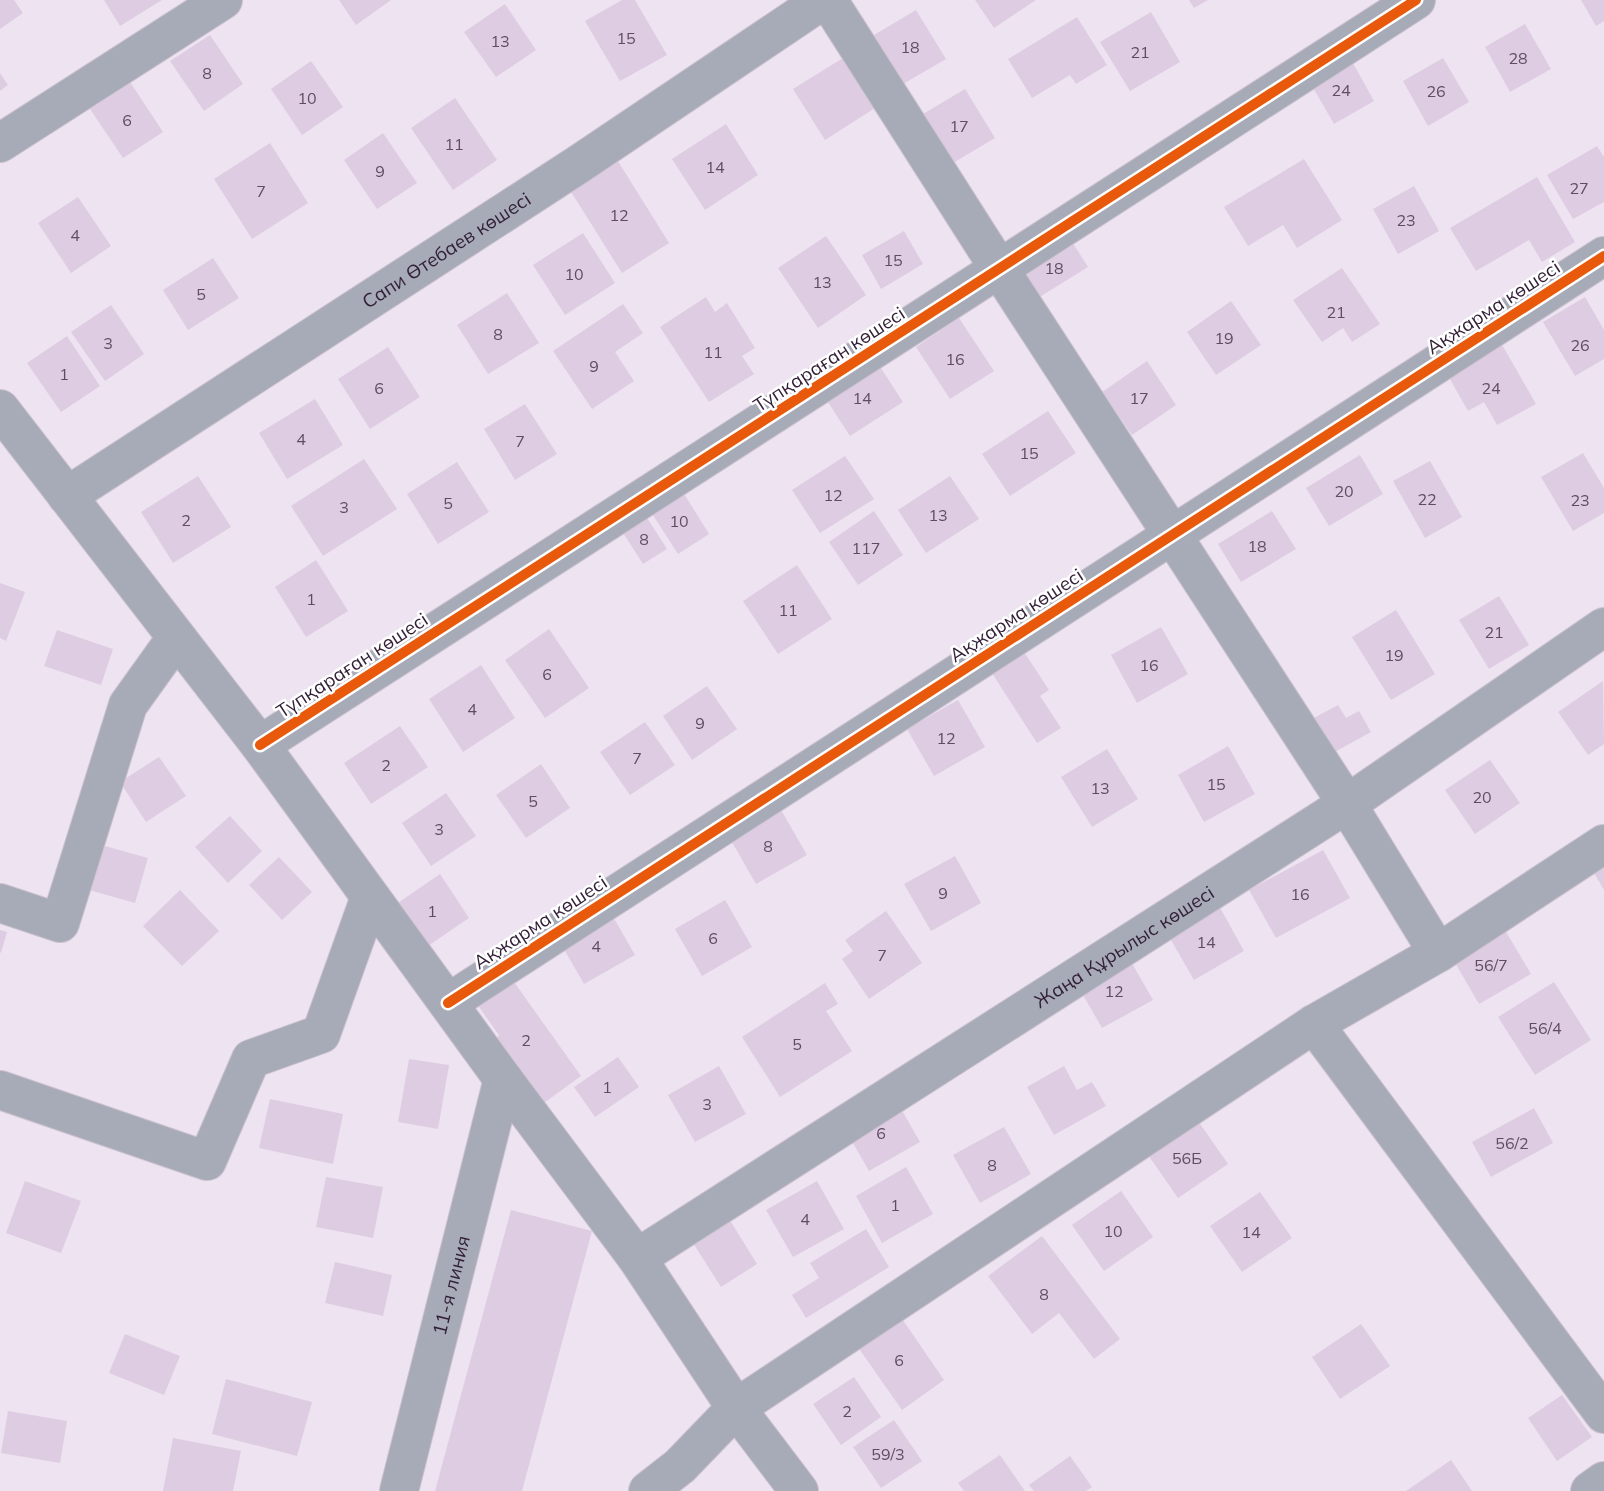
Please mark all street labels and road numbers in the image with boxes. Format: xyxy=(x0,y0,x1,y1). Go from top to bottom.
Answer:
street label: Сапи Өтебаев көшесі xyxy=(357,187,535,314)
street label: Ақжарма көшесі xyxy=(1422,255,1564,359)
street label: Түпқараған көшесі xyxy=(749,301,909,417)
street label: Ақжарма көшесі xyxy=(945,563,1087,667)
street label: Түпқараған көшесі xyxy=(272,607,432,723)
street label: Ақжарма көшесі xyxy=(469,870,611,974)
street label: Жаңа Құрылыс көшесі xyxy=(1029,880,1218,1013)
street label: 11-я линия xyxy=(427,1233,475,1338)

